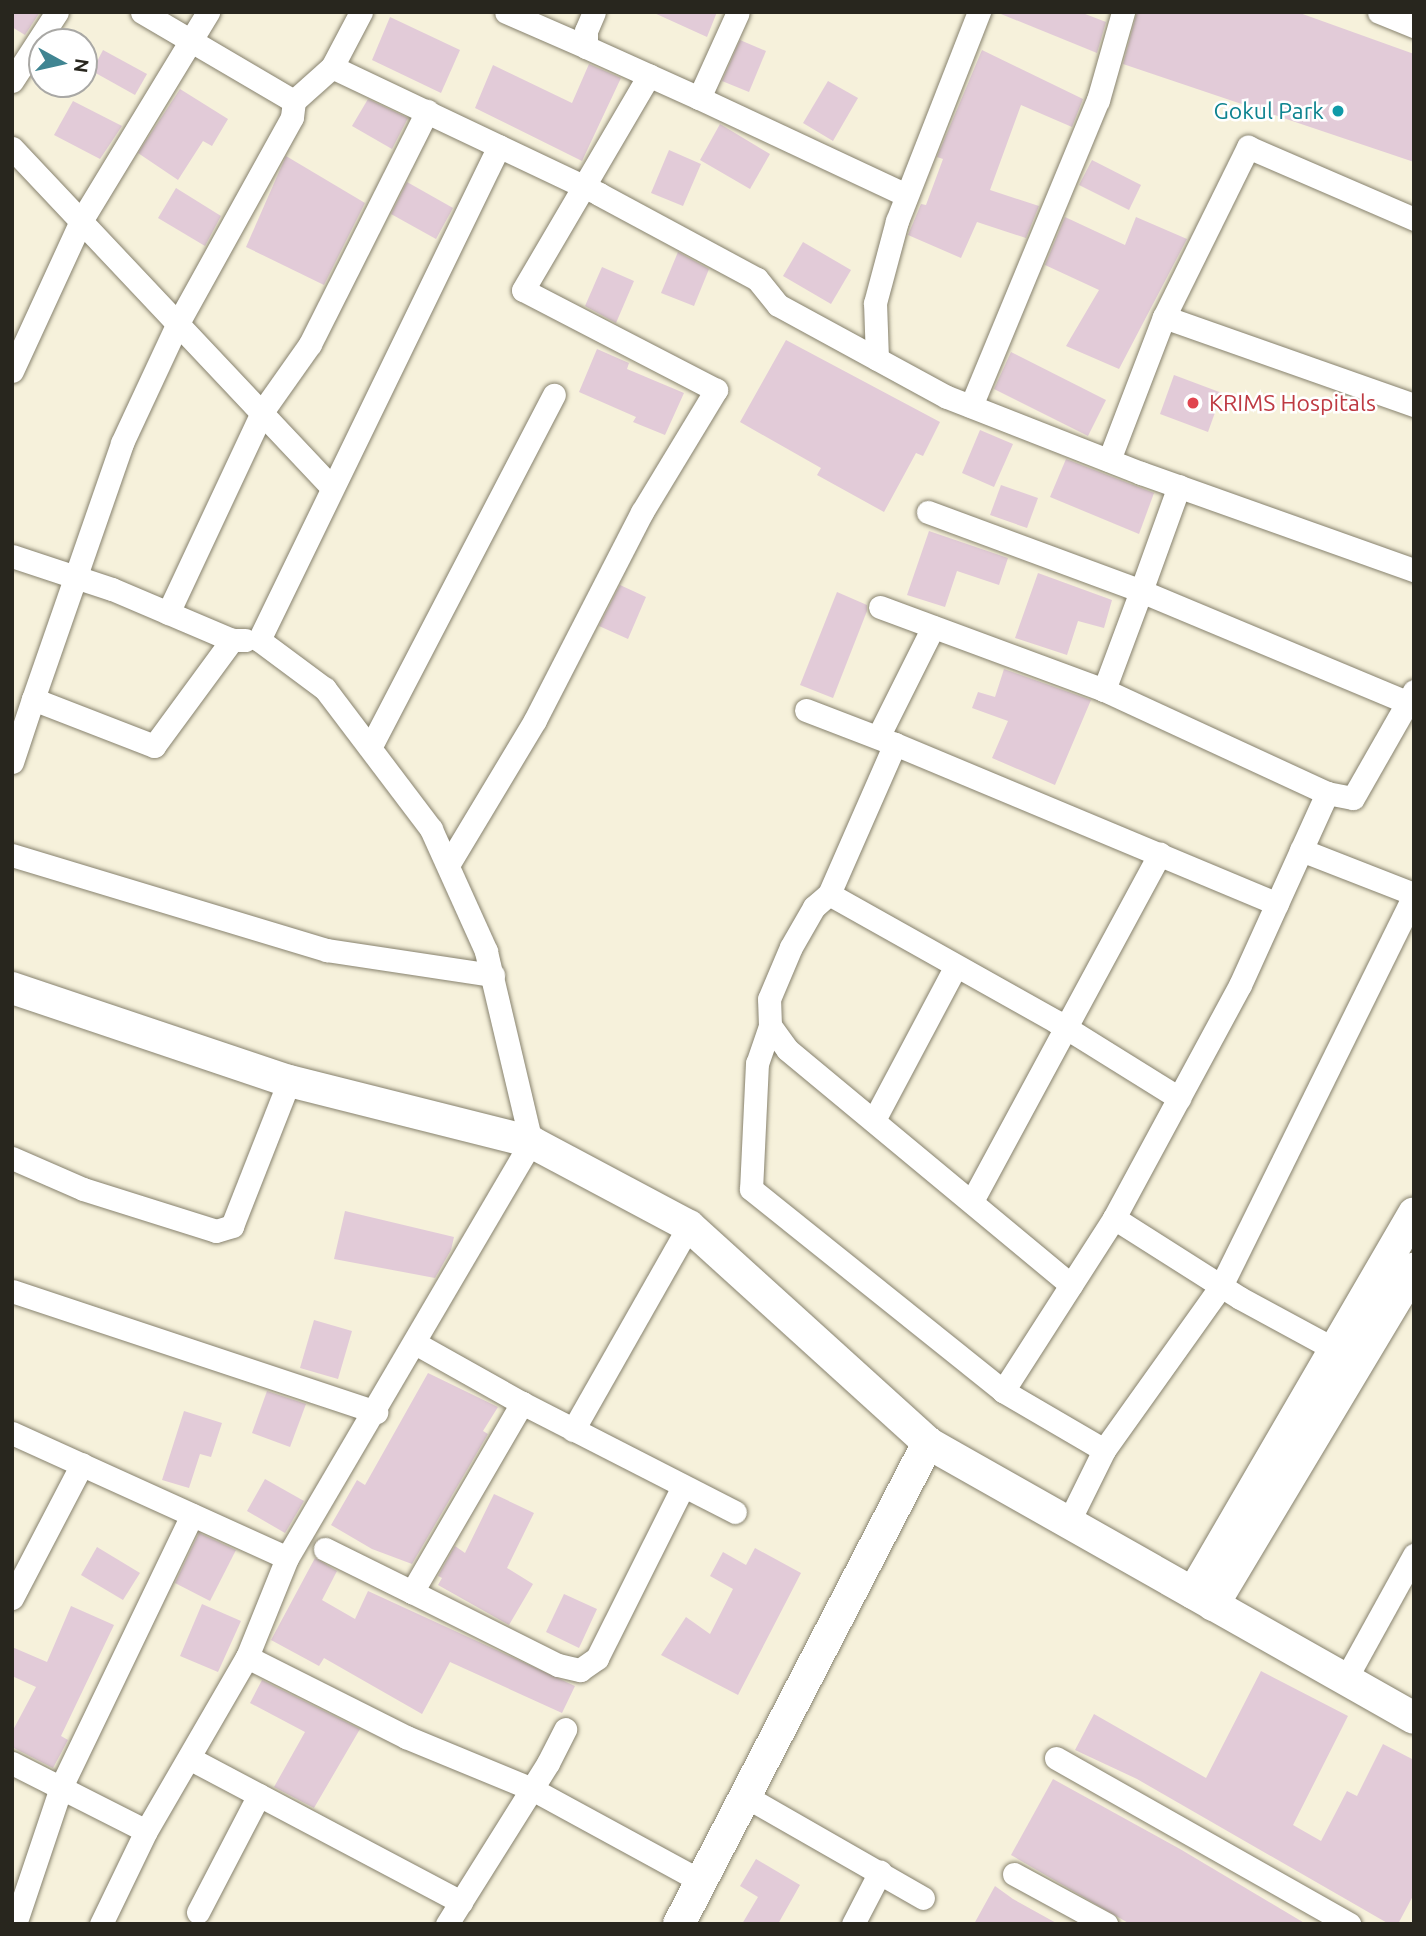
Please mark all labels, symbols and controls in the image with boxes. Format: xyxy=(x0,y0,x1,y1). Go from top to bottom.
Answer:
north arrow xyxy=(28,28,98,98)
text: N xyxy=(70,57,94,74)
place label: Gokul Park xyxy=(1214,97,1324,125)
marker: Gokul Park xyxy=(1330,103,1346,119)
place label: KRIMS Hospitals xyxy=(1209,389,1376,417)
marker: KRIMS Hospitals xyxy=(1183,393,1203,413)

